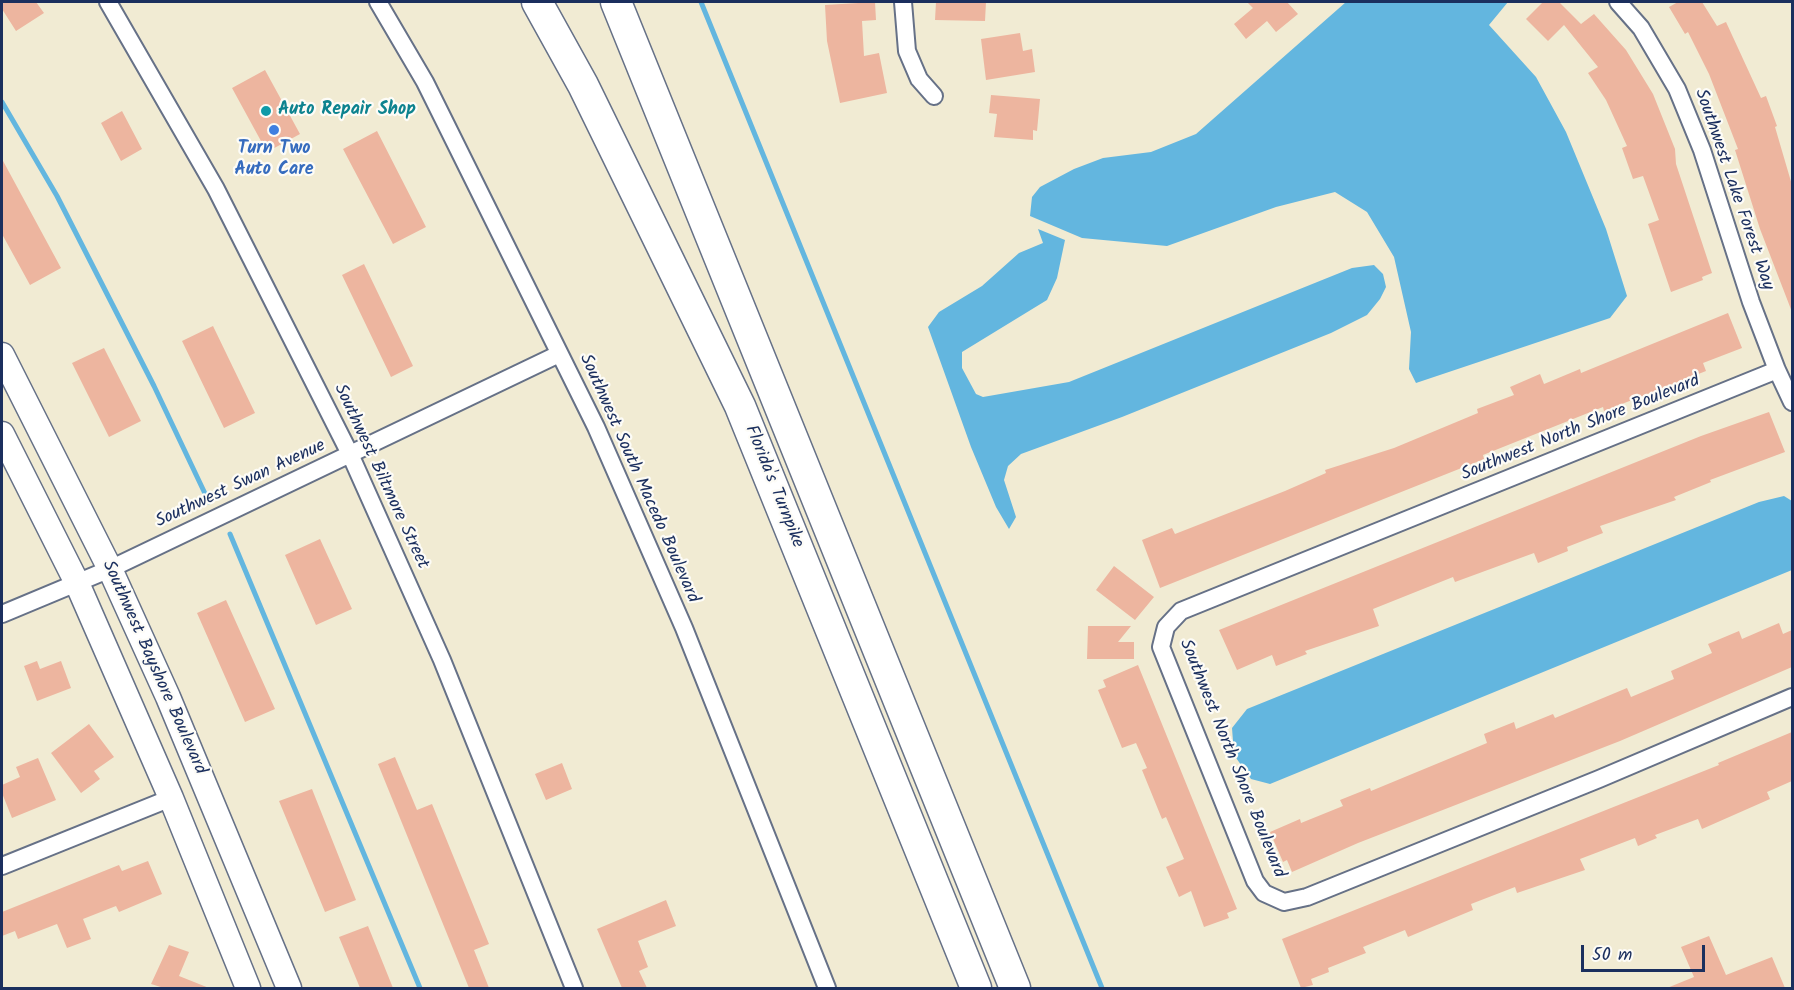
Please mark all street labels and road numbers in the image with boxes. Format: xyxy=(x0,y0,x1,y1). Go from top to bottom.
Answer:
street label: Southwest Lake Forest Way xyxy=(1688,86,1778,294)
street label: Southwest South Macedo Boulevard xyxy=(573,351,703,607)
street label: Southwest North Shore Boulevard xyxy=(1458,371,1704,487)
street label: Southwest Biltmore Street xyxy=(328,381,432,573)
street label: Florida's Turnpike xyxy=(739,422,807,552)
street label: Southwest Swan Avenue xyxy=(153,436,329,534)
street label: Southwest Bayshore Boulevard xyxy=(96,558,210,778)
street label: Southwest North Shore Boulevard xyxy=(1173,636,1289,882)

